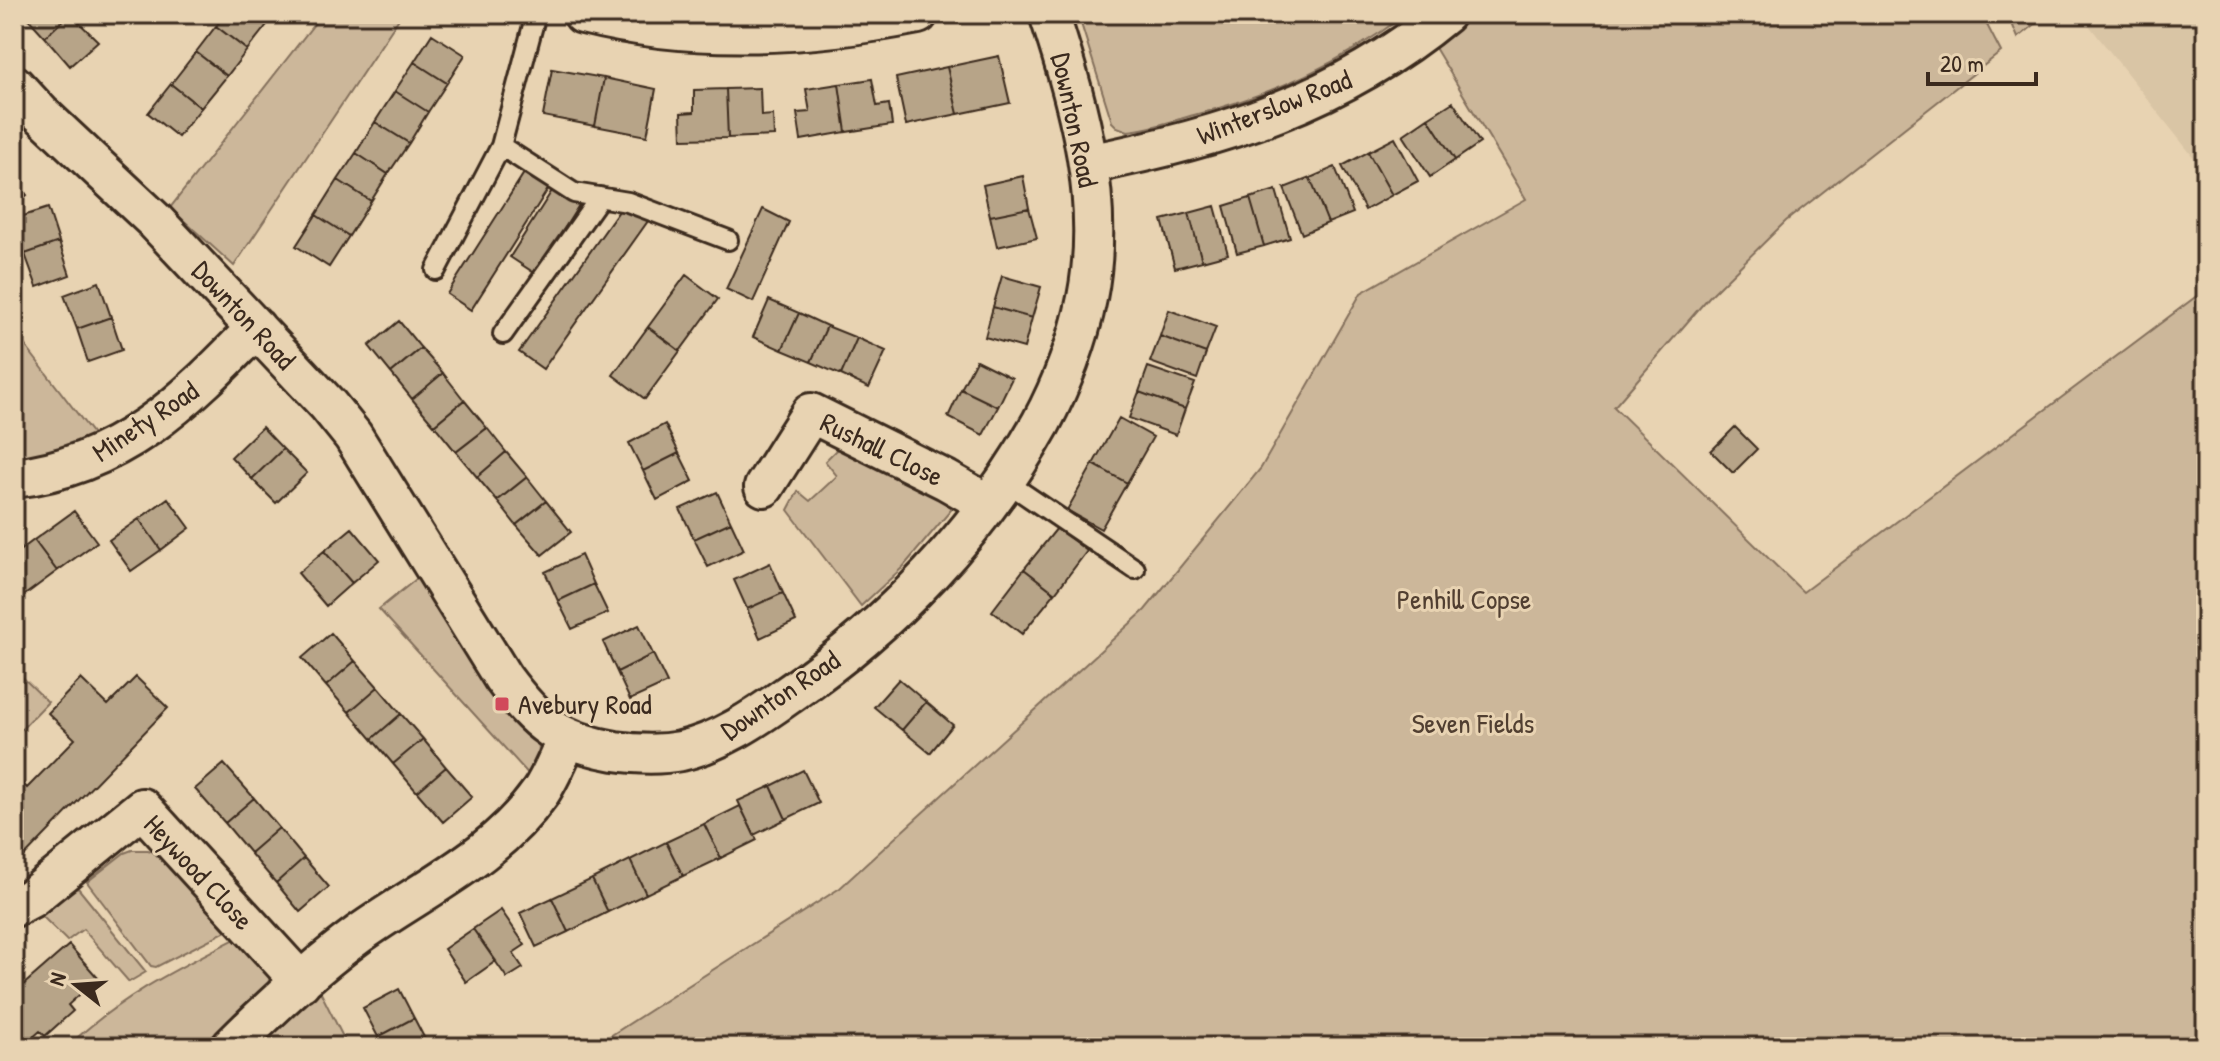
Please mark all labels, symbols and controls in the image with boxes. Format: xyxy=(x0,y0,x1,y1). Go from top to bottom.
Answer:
scale bar xyxy=(1928,36,2036,86)
text: 20 m xyxy=(1940,47,1984,79)
street label: Downton Road xyxy=(1042,49,1108,191)
street label: Winterslow Road xyxy=(1191,60,1357,154)
street label: Downton Road xyxy=(184,252,304,378)
street label: Minety Road xyxy=(84,372,206,470)
street label: Rushall Close xyxy=(814,403,950,495)
park label: Penhill Copse xyxy=(1397,580,1531,618)
street label: Downton Road xyxy=(713,641,847,749)
place label: Avebury Road xyxy=(518,685,652,723)
marker: Avebury Road xyxy=(493,695,511,713)
park label: Seven Fields xyxy=(1412,704,1534,742)
street label: Heywood Close xyxy=(136,806,262,938)
north arrow xyxy=(36,945,116,1025)
text: N xyxy=(41,969,73,989)

